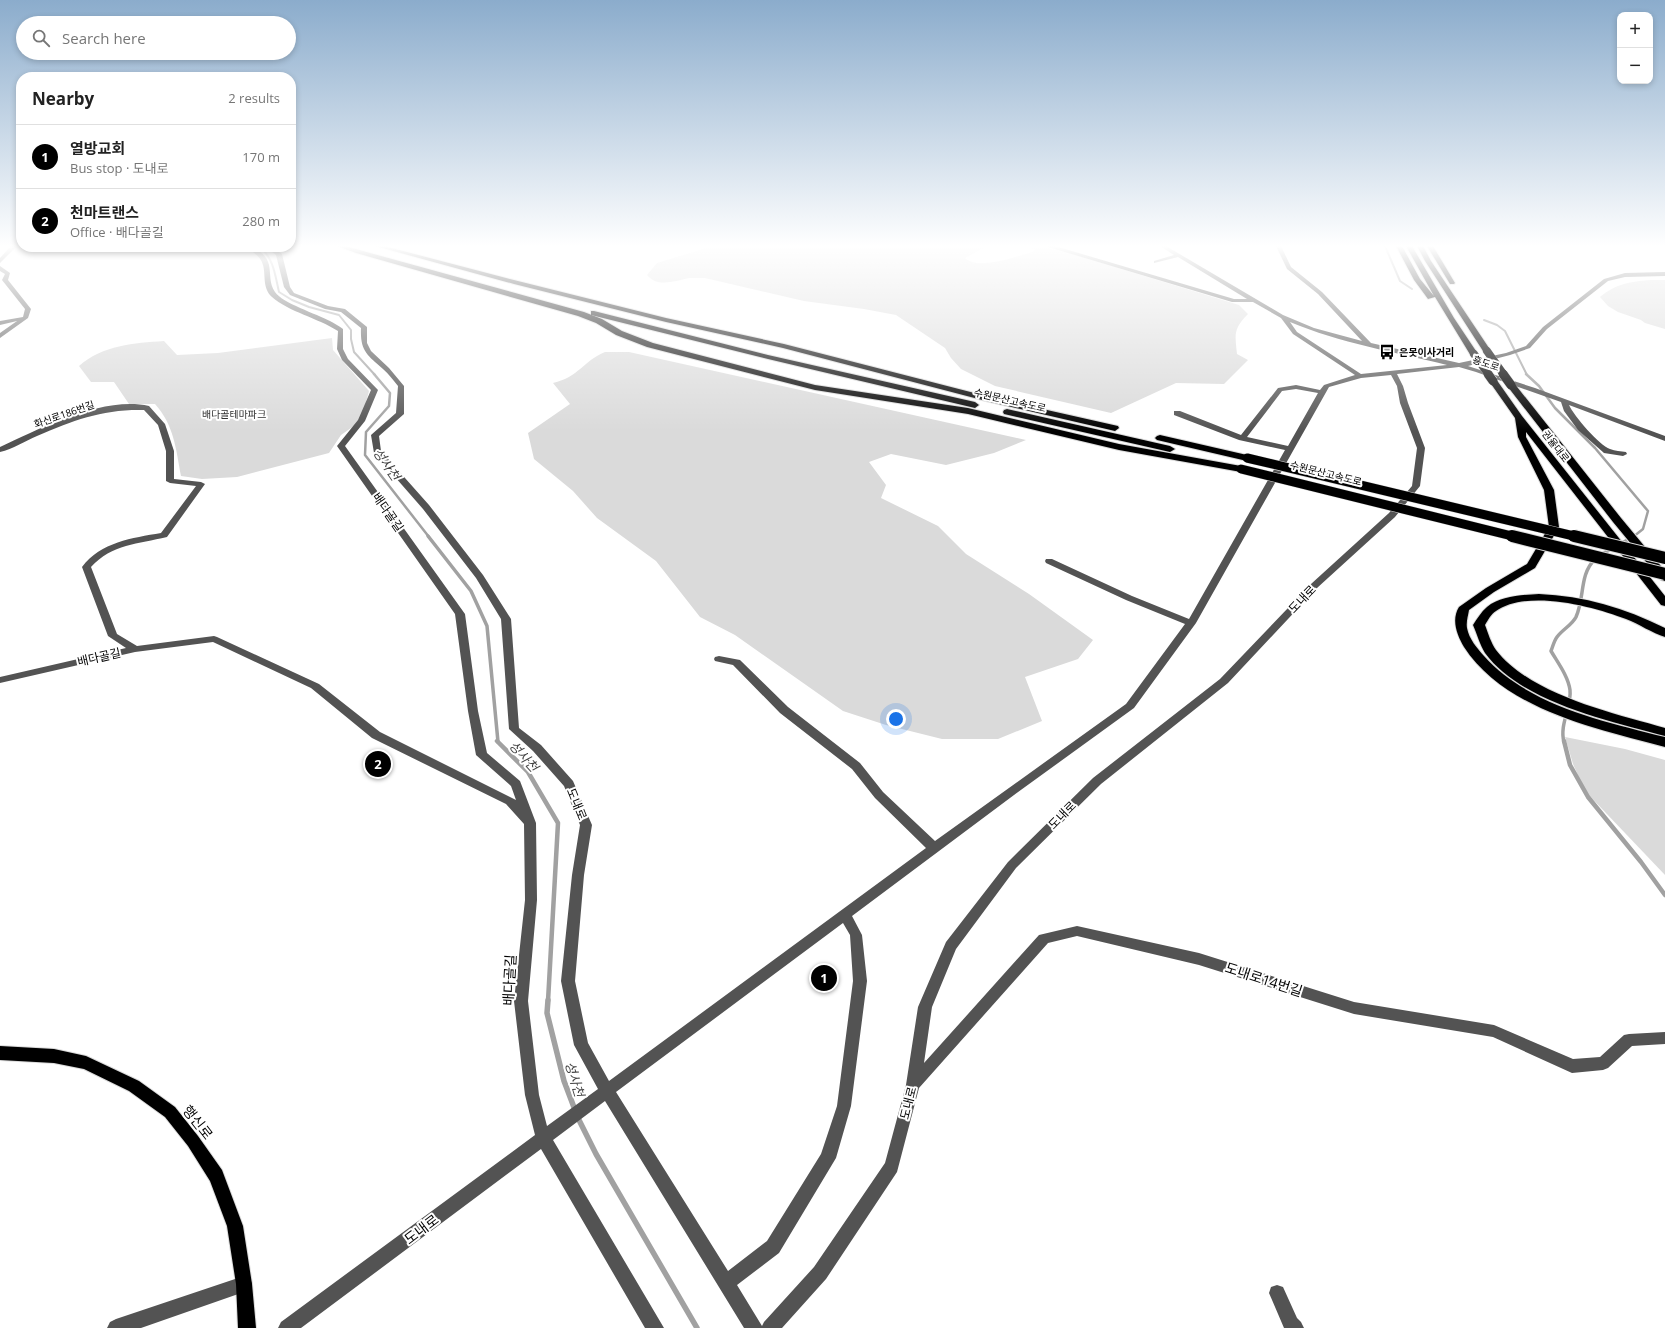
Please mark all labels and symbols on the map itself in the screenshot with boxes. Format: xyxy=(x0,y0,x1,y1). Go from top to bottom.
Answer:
bus stop icon: 은못이사거리 xyxy=(1378,343,1396,361)
place label: 은못이사거리 xyxy=(1399,345,1454,359)
street label: 흥도로 xyxy=(1471,352,1501,374)
street label: 수원문산고속도로 xyxy=(973,385,1047,415)
street label: 화신로186번길 xyxy=(32,397,96,431)
park label: 배다골테마파크 xyxy=(202,407,266,421)
street label: 권율대로 xyxy=(1539,427,1573,465)
water label: 성사천 xyxy=(369,444,405,485)
street label: 수원문산고속도로 xyxy=(1289,457,1363,489)
street label: 배다골길 xyxy=(368,489,408,535)
street label: 도내로 xyxy=(1284,581,1320,617)
street label: 배다골길 xyxy=(76,644,122,670)
your location xyxy=(886,709,906,729)
water label: 성사천 xyxy=(505,737,543,776)
pin: 2 xyxy=(365,749,391,779)
street label: 도내로 xyxy=(563,785,591,823)
street label: 도내로 xyxy=(1044,797,1080,833)
street label: 배다골길 xyxy=(498,954,520,1006)
street label: 도내로14번길 xyxy=(1223,958,1305,1000)
pin: 1 xyxy=(811,963,837,993)
water label: 성사천 xyxy=(561,1059,589,1100)
street label: 도내로 xyxy=(896,1085,920,1121)
street label: 행신로 xyxy=(179,1101,217,1143)
street label: 도내로 xyxy=(400,1210,442,1248)

